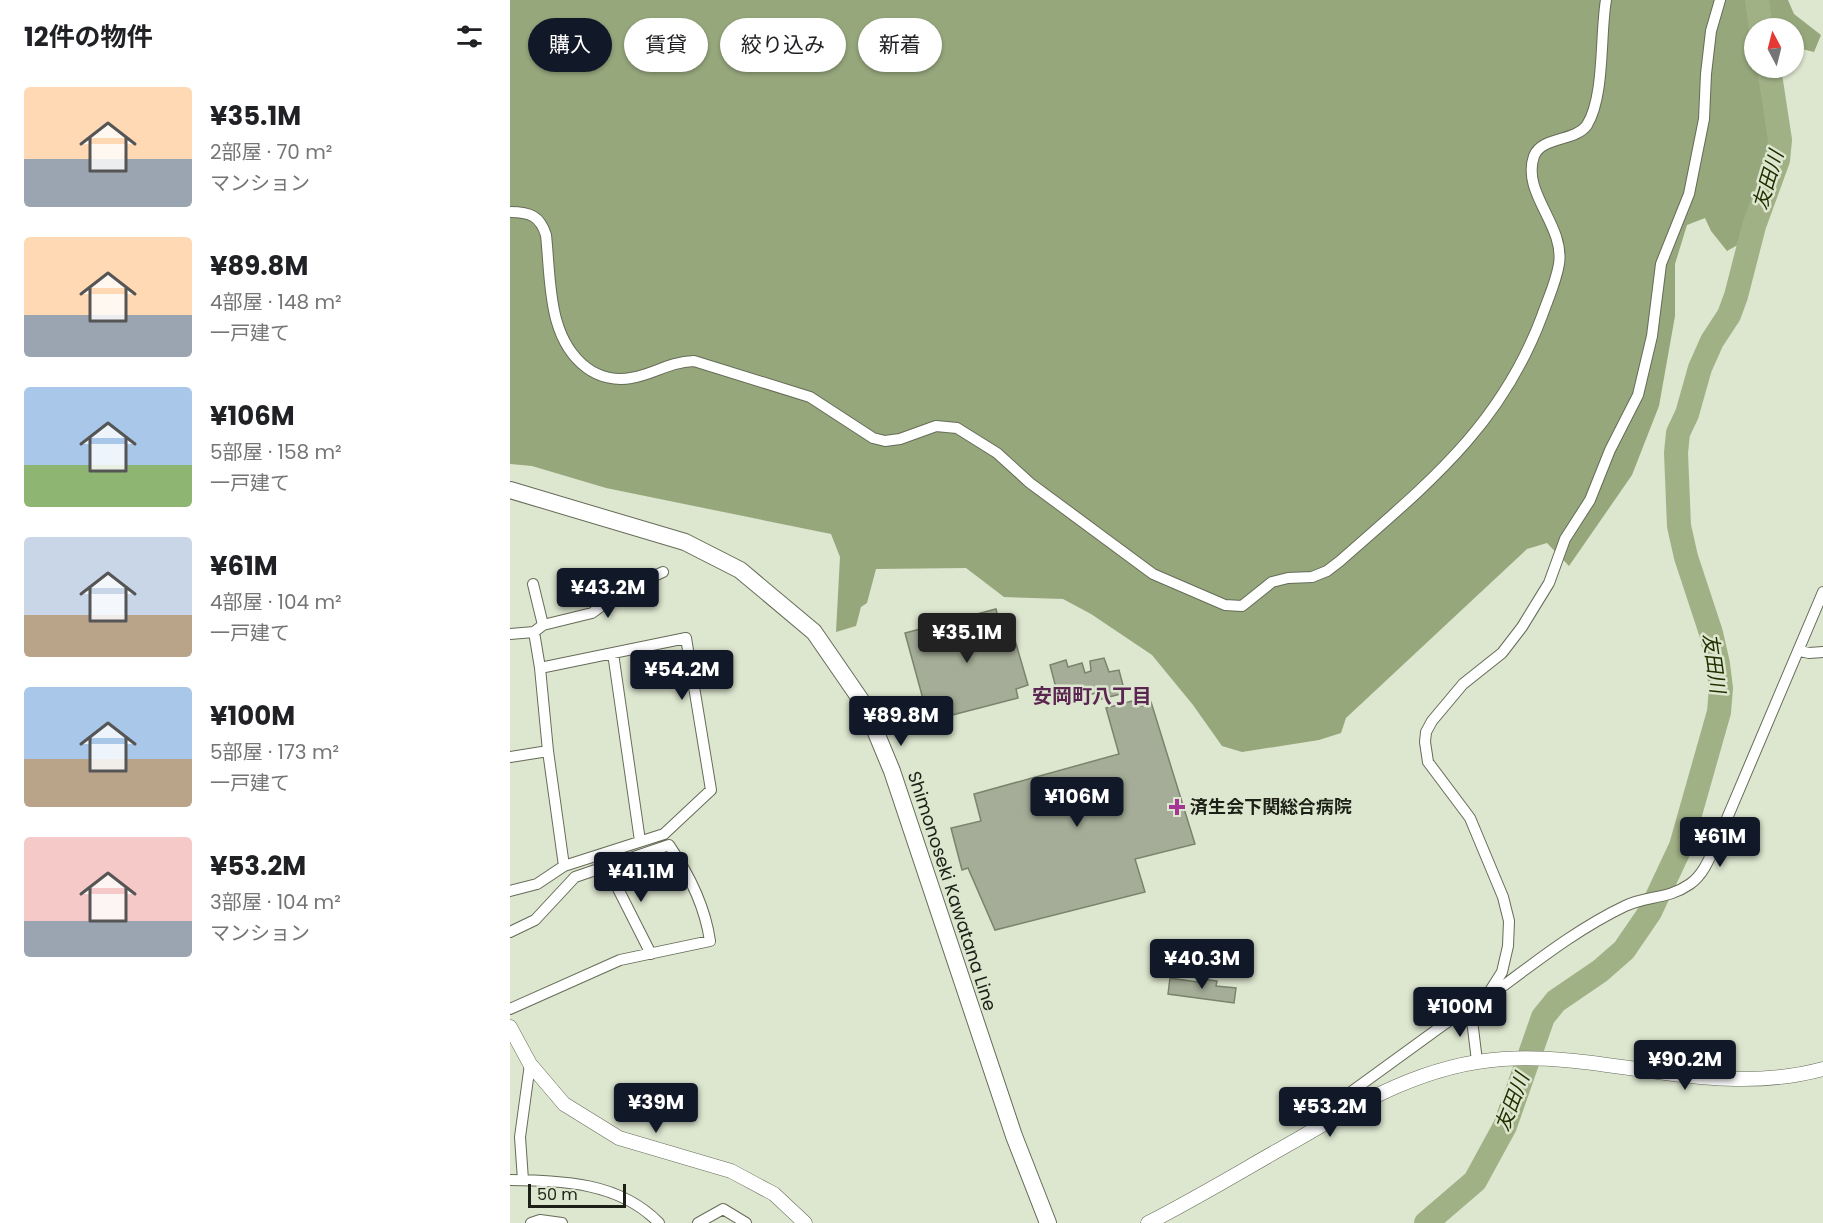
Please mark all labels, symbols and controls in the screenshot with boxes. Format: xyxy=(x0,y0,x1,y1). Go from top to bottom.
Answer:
chip: 購入 xyxy=(528,18,612,72)
chip: 賃貸 xyxy=(624,18,708,72)
chip: 絞り込み xyxy=(720,18,846,72)
chip: 新着 xyxy=(858,18,942,72)
north arrow xyxy=(1744,18,1804,78)
map controls xyxy=(1744,18,1804,78)
text: 12件の物件 xyxy=(24,19,153,55)
icon: filters xyxy=(453,20,486,53)
text: ¥35.1M xyxy=(210,98,301,134)
icon: home xyxy=(72,111,144,183)
text: 2部屋 · 70 m² xyxy=(210,138,332,166)
water label: 友田川 xyxy=(1746,145,1791,213)
text: マンション xyxy=(210,169,310,197)
text: ¥89.8M xyxy=(210,248,308,284)
icon: home xyxy=(72,261,144,333)
text: 4部屋 · 148 m² xyxy=(210,288,342,316)
text: 一戸建て xyxy=(210,319,290,347)
text: ¥106M xyxy=(210,398,295,434)
icon: home xyxy=(72,411,144,483)
text: 5部屋 · 158 m² xyxy=(210,438,342,466)
text: 一戸建て xyxy=(210,469,290,497)
text: ¥61M xyxy=(210,548,278,584)
icon: home xyxy=(72,561,144,633)
pin: ¥43.2M xyxy=(559,568,657,619)
text: ¥43.2M xyxy=(571,573,645,601)
text: 4部屋 · 104 m² xyxy=(210,588,342,616)
pin: ¥35.1M xyxy=(918,613,1016,664)
text: ¥35.1M xyxy=(932,618,1002,646)
text: 一戸建て xyxy=(210,619,290,647)
water label: 友田川 xyxy=(1696,631,1732,697)
pin: ¥54.2M xyxy=(633,650,731,701)
text: ¥54.2M xyxy=(644,655,720,683)
district label: 安岡町八丁目 xyxy=(1032,682,1152,710)
pin: ¥89.8M xyxy=(852,696,950,747)
text: ¥100M xyxy=(210,698,295,734)
text: ¥89.8M xyxy=(863,701,939,729)
icon: home xyxy=(72,711,144,783)
text: 5部屋 · 173 m² xyxy=(210,738,339,766)
street label: Shimonoseki Kawatana Line xyxy=(902,768,1003,1014)
text: 一戸建て xyxy=(210,769,290,797)
pin: ¥106M xyxy=(1035,777,1119,828)
text: ¥106M xyxy=(1044,782,1110,810)
place label: 済生会下関総合病院 xyxy=(1190,794,1352,819)
marker: 済生会下関総合病院 xyxy=(1168,798,1186,816)
pin: ¥61M xyxy=(1684,817,1756,868)
text: ¥61M xyxy=(1694,822,1746,850)
text: ¥53.2M xyxy=(210,848,306,884)
pin: ¥41.1M xyxy=(592,852,690,903)
text: ¥41.1M xyxy=(608,857,674,885)
icon: home xyxy=(72,861,144,933)
text: 3部屋 · 104 m² xyxy=(210,888,341,916)
text: マンション xyxy=(210,919,310,947)
pin: ¥40.3M xyxy=(1153,939,1251,990)
text: ¥40.3M xyxy=(1164,944,1240,972)
pin: ¥100M xyxy=(1418,987,1502,1038)
text: ¥100M xyxy=(1427,992,1493,1020)
pin: ¥90.2M xyxy=(1636,1040,1734,1091)
text: ¥90.2M xyxy=(1648,1045,1722,1073)
water label: 友田川 xyxy=(1488,1067,1537,1135)
pin: ¥39M xyxy=(620,1083,692,1134)
pin: ¥53.2M xyxy=(1281,1087,1379,1138)
text: ¥39M xyxy=(628,1088,684,1116)
text: ¥53.2M xyxy=(1293,1092,1367,1120)
scale bar xyxy=(528,1181,626,1208)
text: 50 m xyxy=(537,1183,578,1206)

